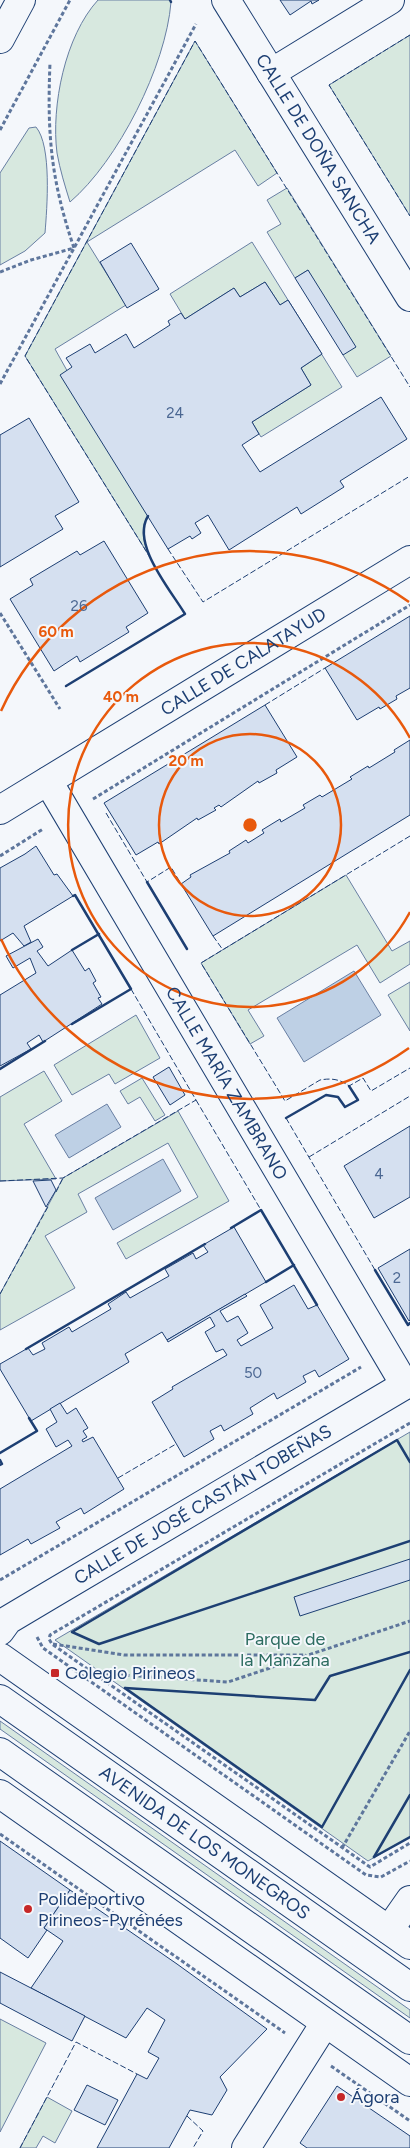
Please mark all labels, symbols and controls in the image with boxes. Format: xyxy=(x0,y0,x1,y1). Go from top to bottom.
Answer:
street label: CALLE DE DOÑA SANCHA xyxy=(251,50,385,248)
house number: 24 xyxy=(166,404,184,422)
house number: 26 xyxy=(71,597,88,615)
street label: CALLE DE CALATAYUD xyxy=(157,603,330,720)
text: 60 m xyxy=(38,623,74,641)
text: 40 m xyxy=(103,688,139,706)
text: 20 m xyxy=(168,752,204,770)
centre of rings xyxy=(241,816,259,834)
street label: CALLE MARÍA ZAMBRANO xyxy=(161,983,292,1184)
house number: 4 xyxy=(374,1165,384,1183)
house number: 2 xyxy=(393,1269,401,1287)
house number: 50 xyxy=(244,1364,262,1382)
street label: CALLE DE JOSÉ CASTÁN TOBEÑAS xyxy=(70,1420,336,1589)
park label: Parque de la Manzana xyxy=(240,1628,330,1671)
place label: Colegio Pirineos xyxy=(65,1662,195,1684)
marker: Colegio Pirineos xyxy=(49,1667,61,1679)
street label: AVENIDA DE LOS MONEGROS xyxy=(95,1761,314,1924)
place label: Polideportivo Pirineos-Pyrénées xyxy=(38,1888,183,1931)
marker: Polideportivo Pirineos-Pyrénées xyxy=(22,1903,34,1915)
place label: Ágora xyxy=(351,2086,399,2108)
marker: Ágora xyxy=(335,2091,347,2103)

